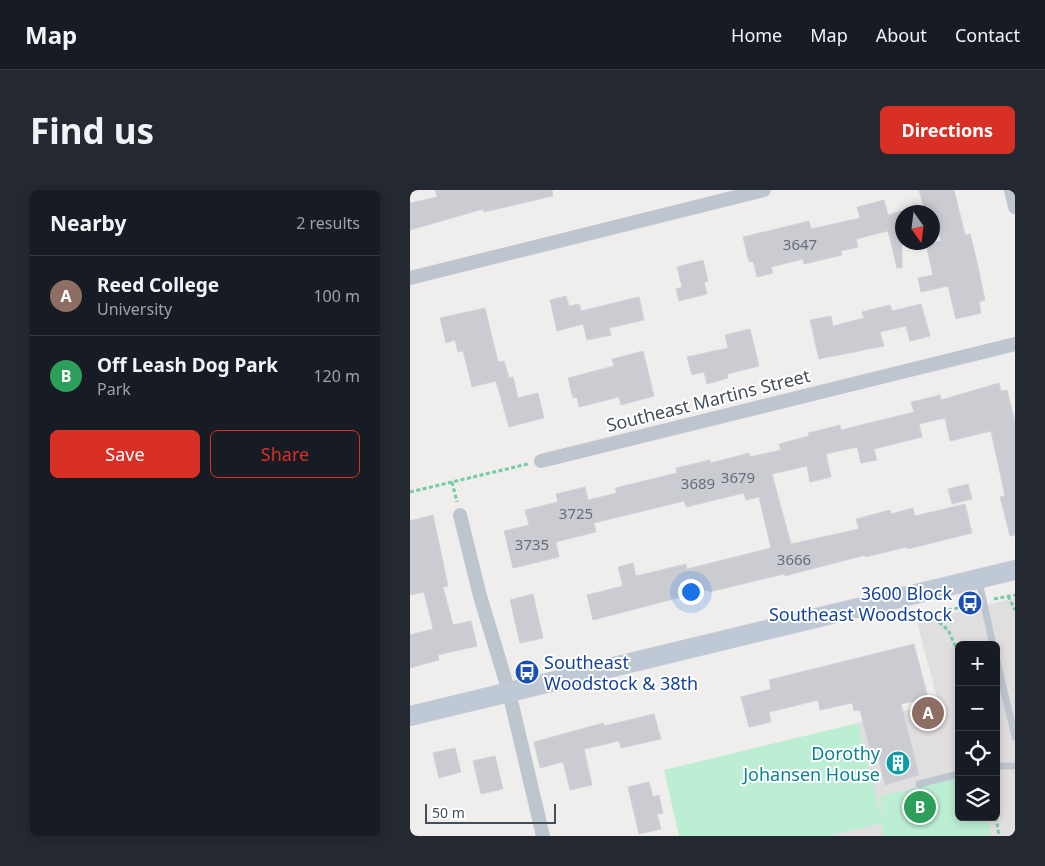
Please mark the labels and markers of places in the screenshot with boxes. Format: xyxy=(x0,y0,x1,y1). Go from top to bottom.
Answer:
place label: 3600 Block Southeast Woodstock xyxy=(769,581,952,626)
bus stop icon: 3600 Block Southeast Woodstock xyxy=(957,590,983,616)
place label: Southeast Woodstock & 38th xyxy=(544,650,698,695)
bus stop icon: Southeast Woodstock & 38th xyxy=(514,659,540,685)
pin: A xyxy=(912,694,944,732)
place label: Dorothy Johansen House xyxy=(741,741,881,786)
building icon: Dorothy Johansen House xyxy=(885,750,911,776)
pin: B xyxy=(904,788,936,826)

